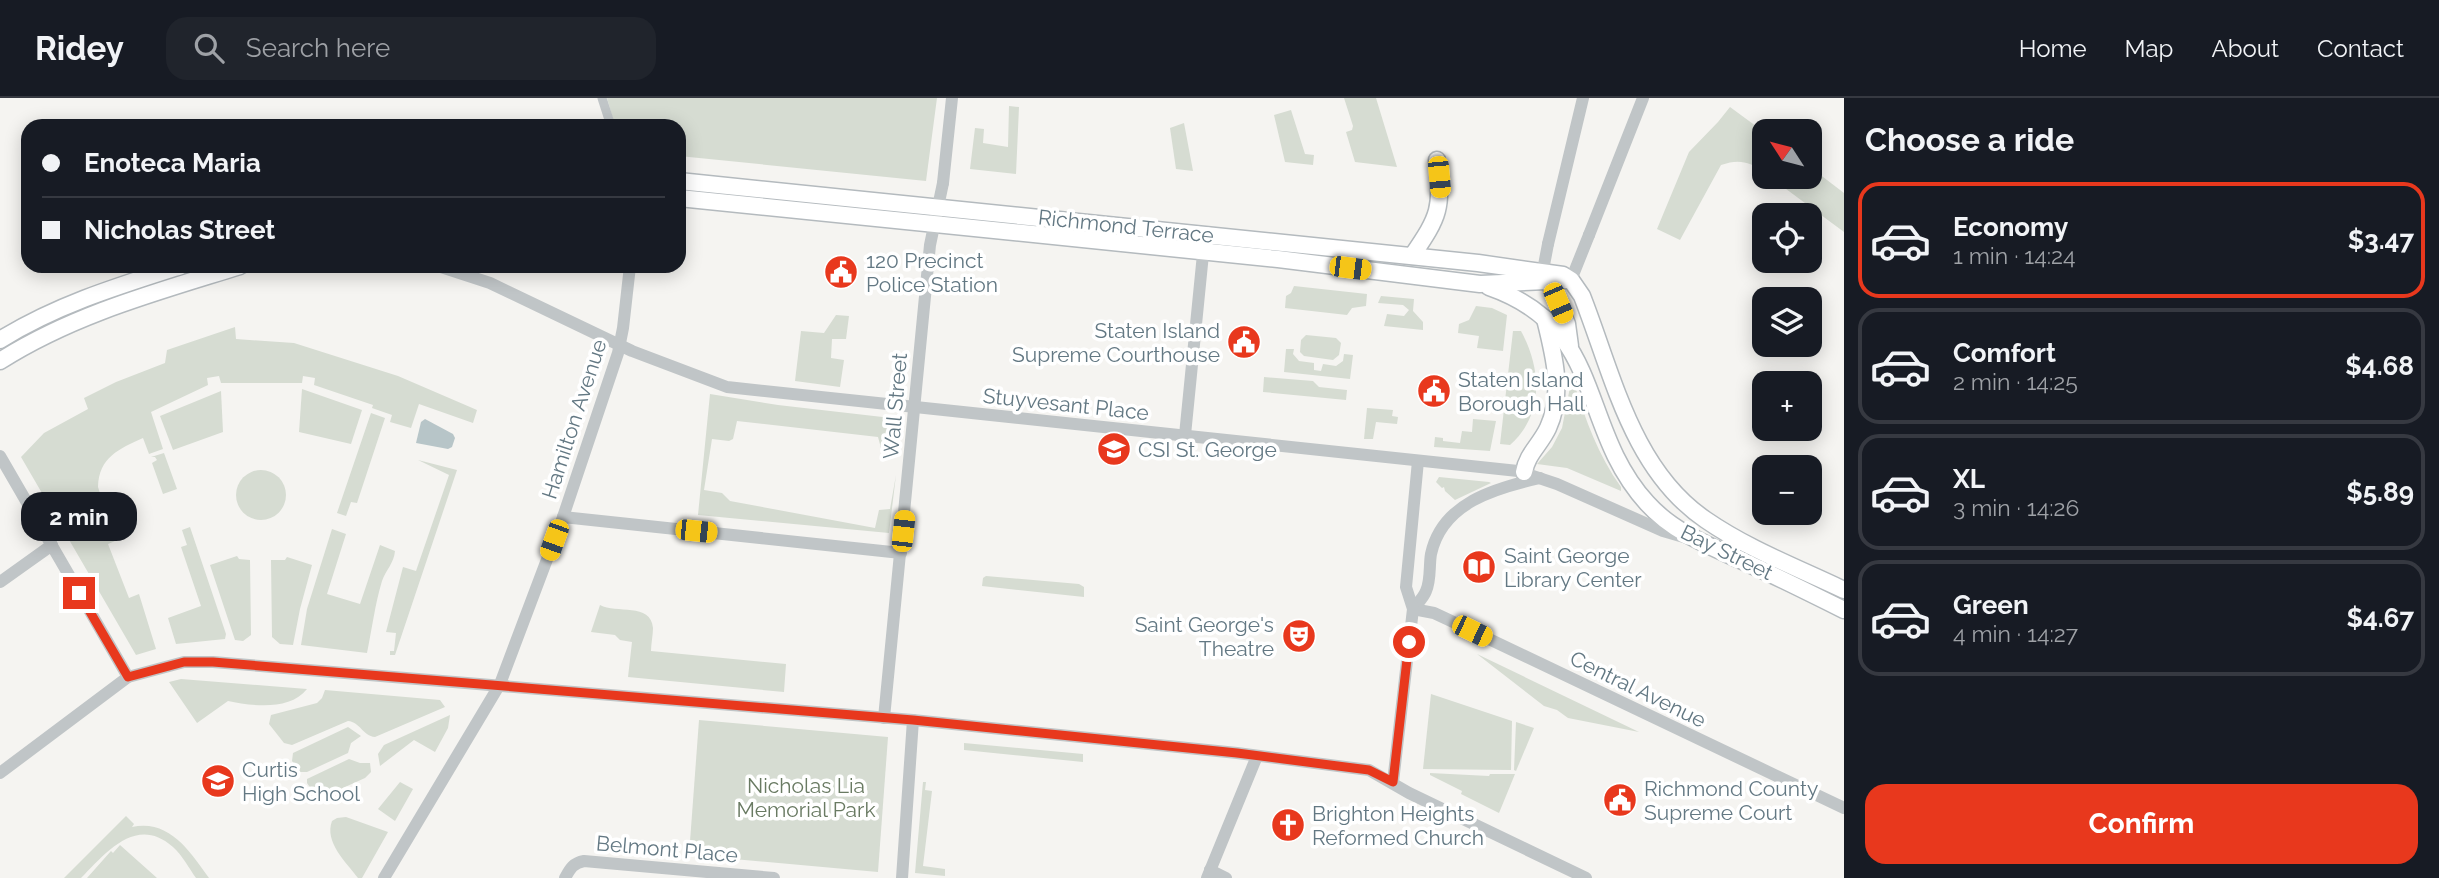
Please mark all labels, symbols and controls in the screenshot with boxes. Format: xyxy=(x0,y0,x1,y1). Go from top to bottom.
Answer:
search box xyxy=(166,17,656,80)
text: Ridey xyxy=(35,29,124,68)
icon: search xyxy=(190,29,228,67)
text: Search here xyxy=(246,33,390,63)
text: Home xyxy=(2019,34,2087,63)
text: Map xyxy=(2125,34,2173,63)
text: About xyxy=(2211,34,2279,63)
text: Contact xyxy=(2317,34,2404,63)
north arrow xyxy=(1752,119,1822,189)
map controls xyxy=(1752,119,1822,525)
text: Choose a ride xyxy=(1865,121,2074,158)
text: Enoteca Maria xyxy=(84,148,261,178)
car xyxy=(1427,155,1452,199)
button: locate xyxy=(1752,203,1822,273)
street label: Richmond Terrace xyxy=(1037,204,1215,248)
icon: car xyxy=(1869,209,1932,272)
text: Economy xyxy=(1953,212,2068,242)
text: Nicholas Street xyxy=(84,215,275,245)
text: $3.47 xyxy=(2348,225,2414,255)
text: 1 min · 14:24 xyxy=(1953,242,2076,269)
place label: 120 Precinct Police Station xyxy=(866,248,998,297)
public building icon: 120 Precinct Police Station xyxy=(822,253,860,291)
car xyxy=(1328,255,1373,281)
car xyxy=(1541,280,1576,326)
button: layers xyxy=(1752,287,1822,357)
place label: Staten Island Supreme Courthouse xyxy=(1012,318,1220,367)
public building icon: Staten Island Supreme Courthouse xyxy=(1225,323,1263,361)
icon: car xyxy=(1869,335,1932,398)
street label: Hamilton Avenue xyxy=(536,336,612,502)
text: Comfort xyxy=(1953,338,2056,368)
text: $4.68 xyxy=(2345,351,2414,381)
street label: Wall Street xyxy=(878,352,912,460)
place label: Staten Island Borough Hall xyxy=(1458,367,1586,416)
text: 2 min · 14:25 xyxy=(1953,368,2078,395)
button: + xyxy=(1752,371,1822,441)
public building icon: Staten Island Borough Hall xyxy=(1415,372,1453,410)
street label: Stuyvesant Place xyxy=(982,383,1150,425)
school or university icon: CSI St. George xyxy=(1095,430,1133,468)
place label: CSI St. George xyxy=(1138,437,1277,462)
button: − xyxy=(1752,455,1822,525)
icon: car xyxy=(1869,461,1932,524)
text: XL xyxy=(1953,464,1985,494)
text: $5.89 xyxy=(2346,477,2414,507)
callout: 2 min xyxy=(21,491,137,540)
text: 3 min · 14:26 xyxy=(1953,494,2079,521)
text: 2 min xyxy=(49,503,109,530)
car xyxy=(891,509,916,553)
car xyxy=(537,517,572,563)
car xyxy=(675,518,718,544)
street label: Bay Street xyxy=(1677,519,1777,585)
place label: Saint George Library Center xyxy=(1504,543,1642,592)
library icon: Saint George Library Center xyxy=(1460,548,1498,586)
route end xyxy=(63,577,95,609)
icon: car xyxy=(1869,587,1932,650)
text: Green xyxy=(1953,590,2029,620)
text: $4.67 xyxy=(2346,603,2414,633)
place label: Saint George's Theatre xyxy=(1135,612,1274,661)
car xyxy=(1449,612,1496,650)
theatre icon: Saint George's Theatre xyxy=(1280,617,1318,655)
text: 4 min · 14:27 xyxy=(1953,620,2078,647)
route start xyxy=(1393,626,1425,658)
street label: Central Avenue xyxy=(1566,645,1710,733)
place label: Curtis High School xyxy=(242,757,360,806)
school or university icon: Curtis High School xyxy=(199,762,237,800)
park label: Nicholas Lia Memorial Park xyxy=(736,773,876,822)
place label: Richmond County Supreme Court xyxy=(1644,776,1818,825)
public building icon: Richmond County Supreme Court xyxy=(1601,781,1639,819)
button: Confirm xyxy=(1865,784,2418,864)
place label: Brighton Heights Reformed Church xyxy=(1312,801,1484,850)
church icon: Brighton Heights Reformed Church xyxy=(1269,806,1307,844)
street label: Belmont Place xyxy=(595,830,739,868)

